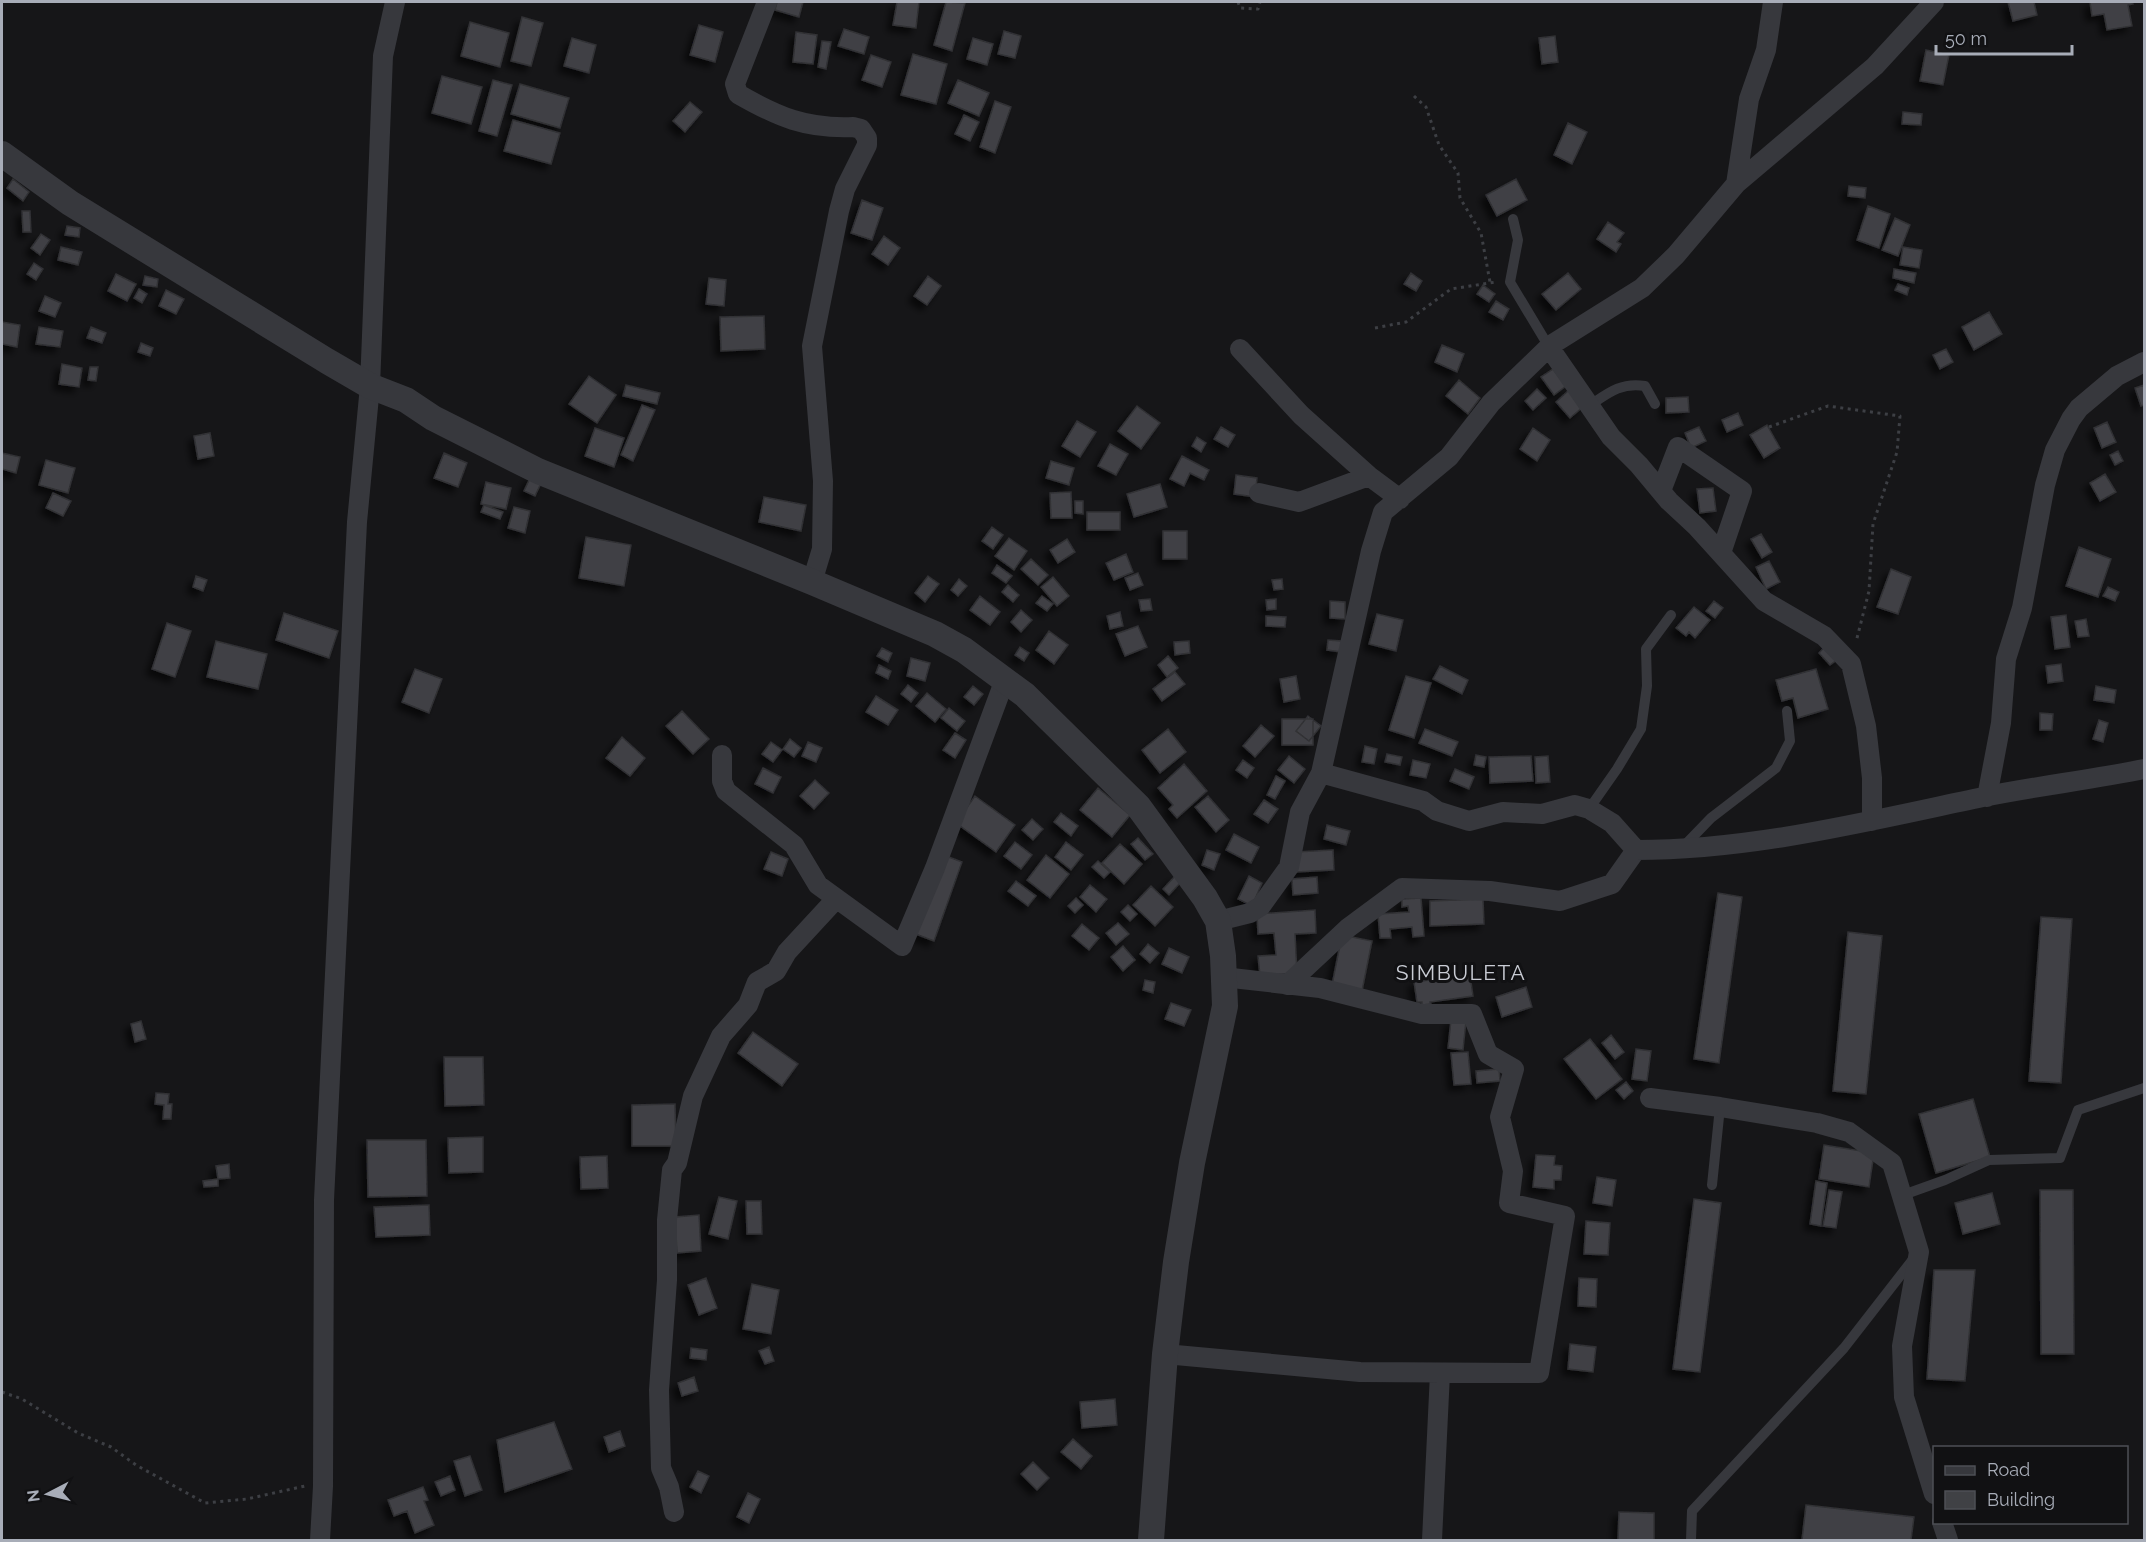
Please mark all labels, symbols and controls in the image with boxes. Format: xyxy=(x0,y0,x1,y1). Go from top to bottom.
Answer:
scale bar xyxy=(1936,18,2072,56)
text: 50 m xyxy=(1945,28,1987,49)
district label: SIMBULETA xyxy=(1396,960,1526,985)
legend xyxy=(1933,1446,2128,1524)
text: Road xyxy=(1987,1459,2030,1480)
north arrow xyxy=(18,1464,78,1524)
text: N xyxy=(23,1489,44,1503)
text: Building xyxy=(1987,1489,2055,1510)

